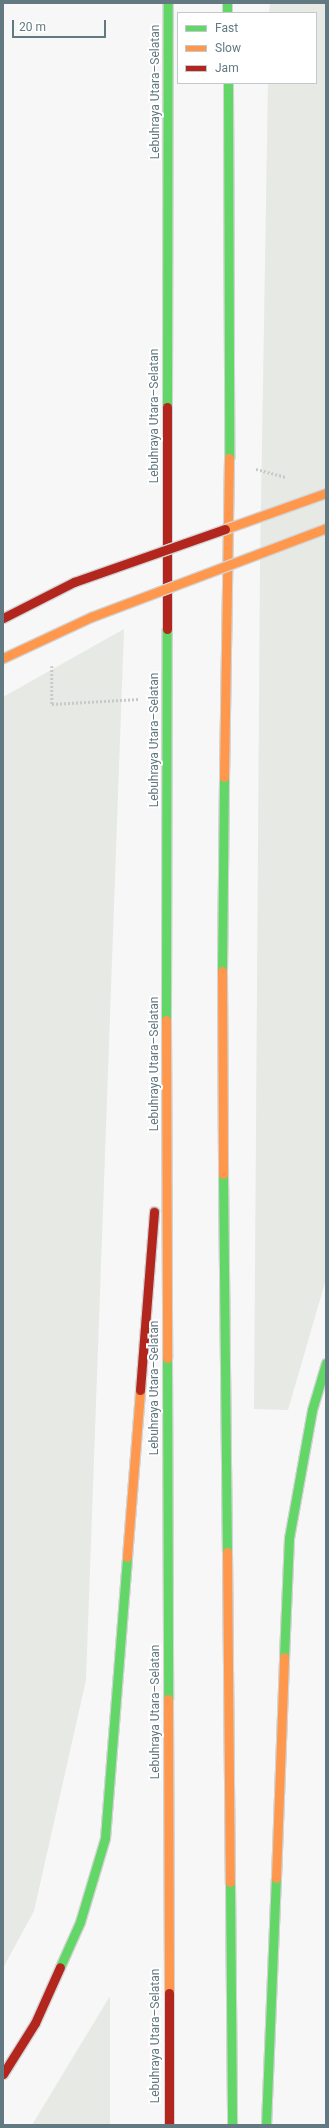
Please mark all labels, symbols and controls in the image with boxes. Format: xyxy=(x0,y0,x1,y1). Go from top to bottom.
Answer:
scale bar xyxy=(14,12,108,38)
legend xyxy=(177,12,317,84)
text: 20 m xyxy=(19,20,46,34)
text: Fast xyxy=(215,21,238,35)
street label: Lebuhraya Utara–Selatan xyxy=(149,25,163,159)
text: Slow xyxy=(215,41,241,55)
text: Jam xyxy=(215,61,239,75)
street label: Lebuhraya Utara–Selatan xyxy=(148,349,162,483)
street label: Lebuhraya Utara–Selatan xyxy=(148,673,162,807)
street label: Lebuhraya Utara–Selatan xyxy=(148,997,162,1131)
street label: Lebuhraya Utara–Selatan xyxy=(148,1321,162,1455)
street label: Lebuhraya Utara–Selatan xyxy=(149,1645,163,1779)
street label: Lebuhraya Utara–Selatan xyxy=(149,1969,163,2103)

